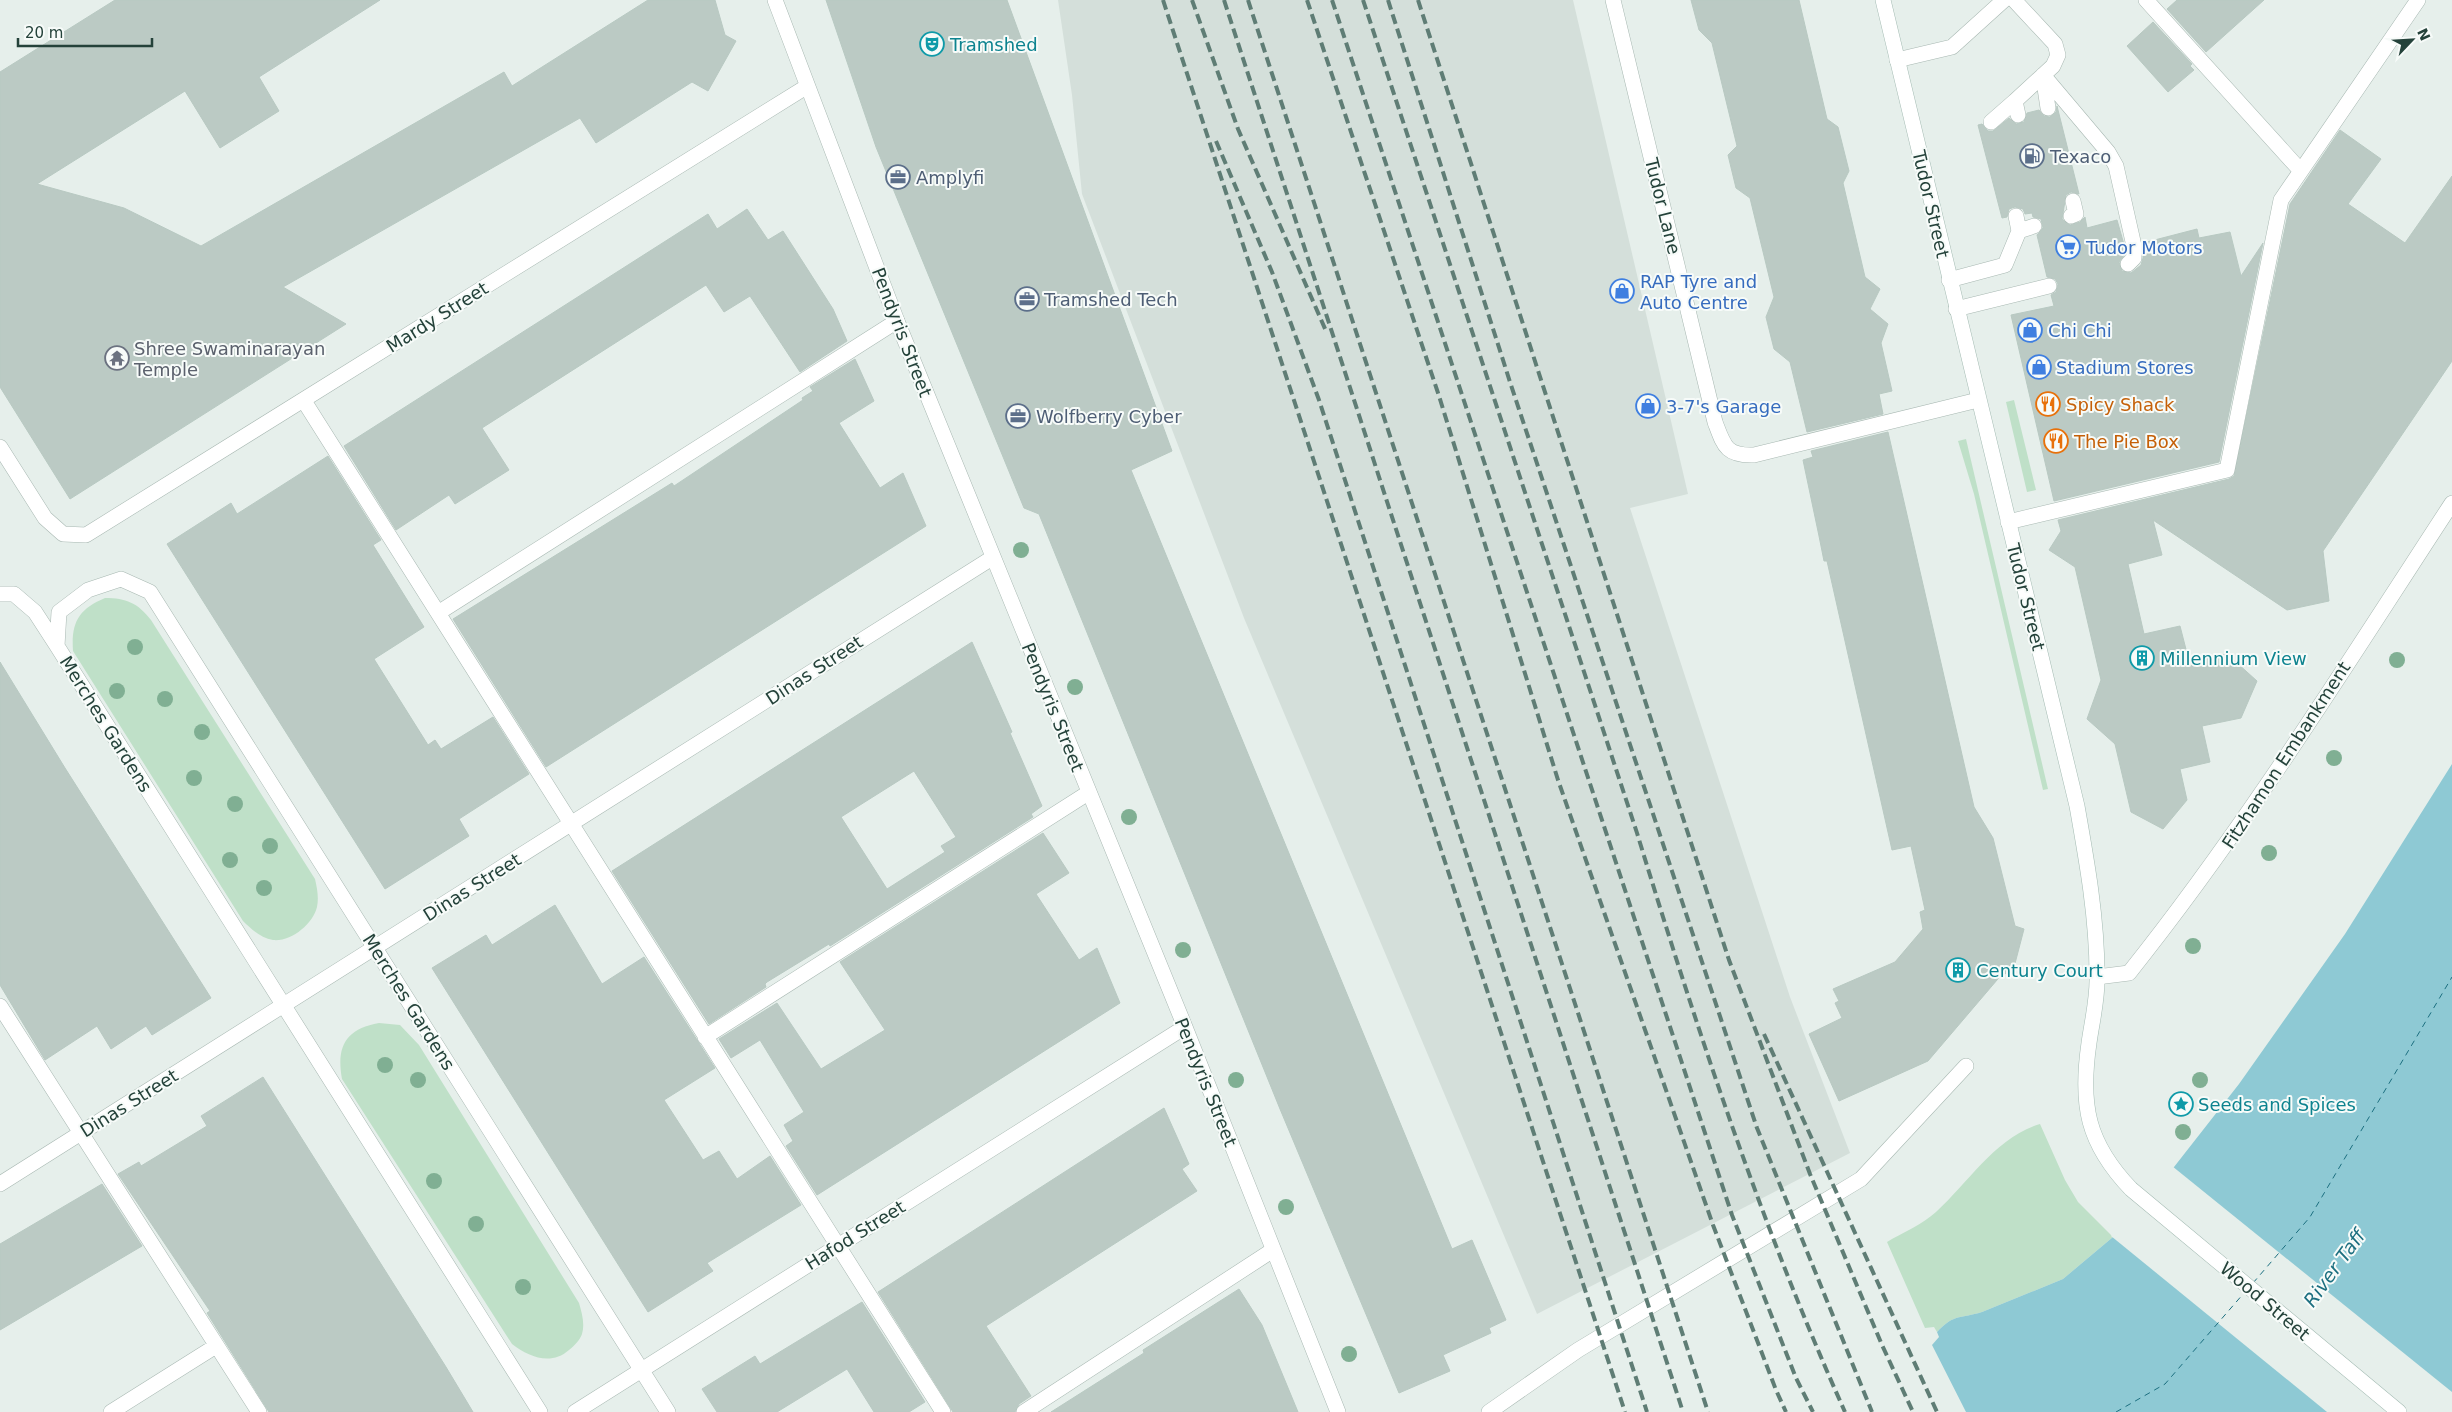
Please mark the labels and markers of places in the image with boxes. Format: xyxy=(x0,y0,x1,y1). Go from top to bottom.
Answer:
theatre icon: Tramshed xyxy=(919,31,945,57)
place label: Tramshed xyxy=(949,34,1038,55)
fuel station icon: Texaco xyxy=(2019,143,2045,169)
place label: Texaco xyxy=(2049,146,2111,167)
office icon: Amplyfi xyxy=(885,164,911,190)
place label: Amplyfi xyxy=(916,167,984,188)
supermarket icon: Tudor Motors xyxy=(2055,234,2081,260)
place label: Tudor Motors xyxy=(2085,237,2203,258)
place label: RAP Tyre and Auto Centre xyxy=(1640,271,1757,313)
shop icon: RAP Tyre and Auto Centre xyxy=(1609,278,1635,304)
office icon: Tramshed Tech xyxy=(1014,286,1040,312)
place label: Tramshed Tech xyxy=(1043,289,1178,310)
shop icon: Chi Chi xyxy=(2017,317,2043,343)
place label: Chi Chi xyxy=(2048,320,2112,341)
place label: Shree Swaminarayan Temple xyxy=(133,338,325,380)
temple icon: Shree Swaminarayan Temple xyxy=(104,345,130,371)
shop icon: Stadium Stores xyxy=(2026,354,2052,380)
place label: Stadium Stores xyxy=(2056,357,2194,378)
restaurant icon: Spicy Shack xyxy=(2035,391,2061,417)
shop icon: 3-7's Garage xyxy=(1635,393,1661,419)
place label: Spicy Shack xyxy=(2066,394,2175,415)
place label: 3-7's Garage xyxy=(1666,396,1781,417)
office icon: Wolfberry Cyber xyxy=(1005,403,1031,429)
place label: Wolfberry Cyber xyxy=(1036,406,1182,427)
restaurant icon: The Pie Box xyxy=(2043,428,2069,454)
place label: The Pie Box xyxy=(2073,431,2179,452)
building icon: Millennium View xyxy=(2129,645,2155,671)
place label: Millennium View xyxy=(2160,648,2307,669)
building icon: Century Court xyxy=(1945,957,1971,983)
place label: Century Court xyxy=(1976,960,2103,981)
place icon: Seeds and Spices xyxy=(2168,1091,2194,1117)
place label: Seeds and Spices xyxy=(2198,1094,2356,1115)

